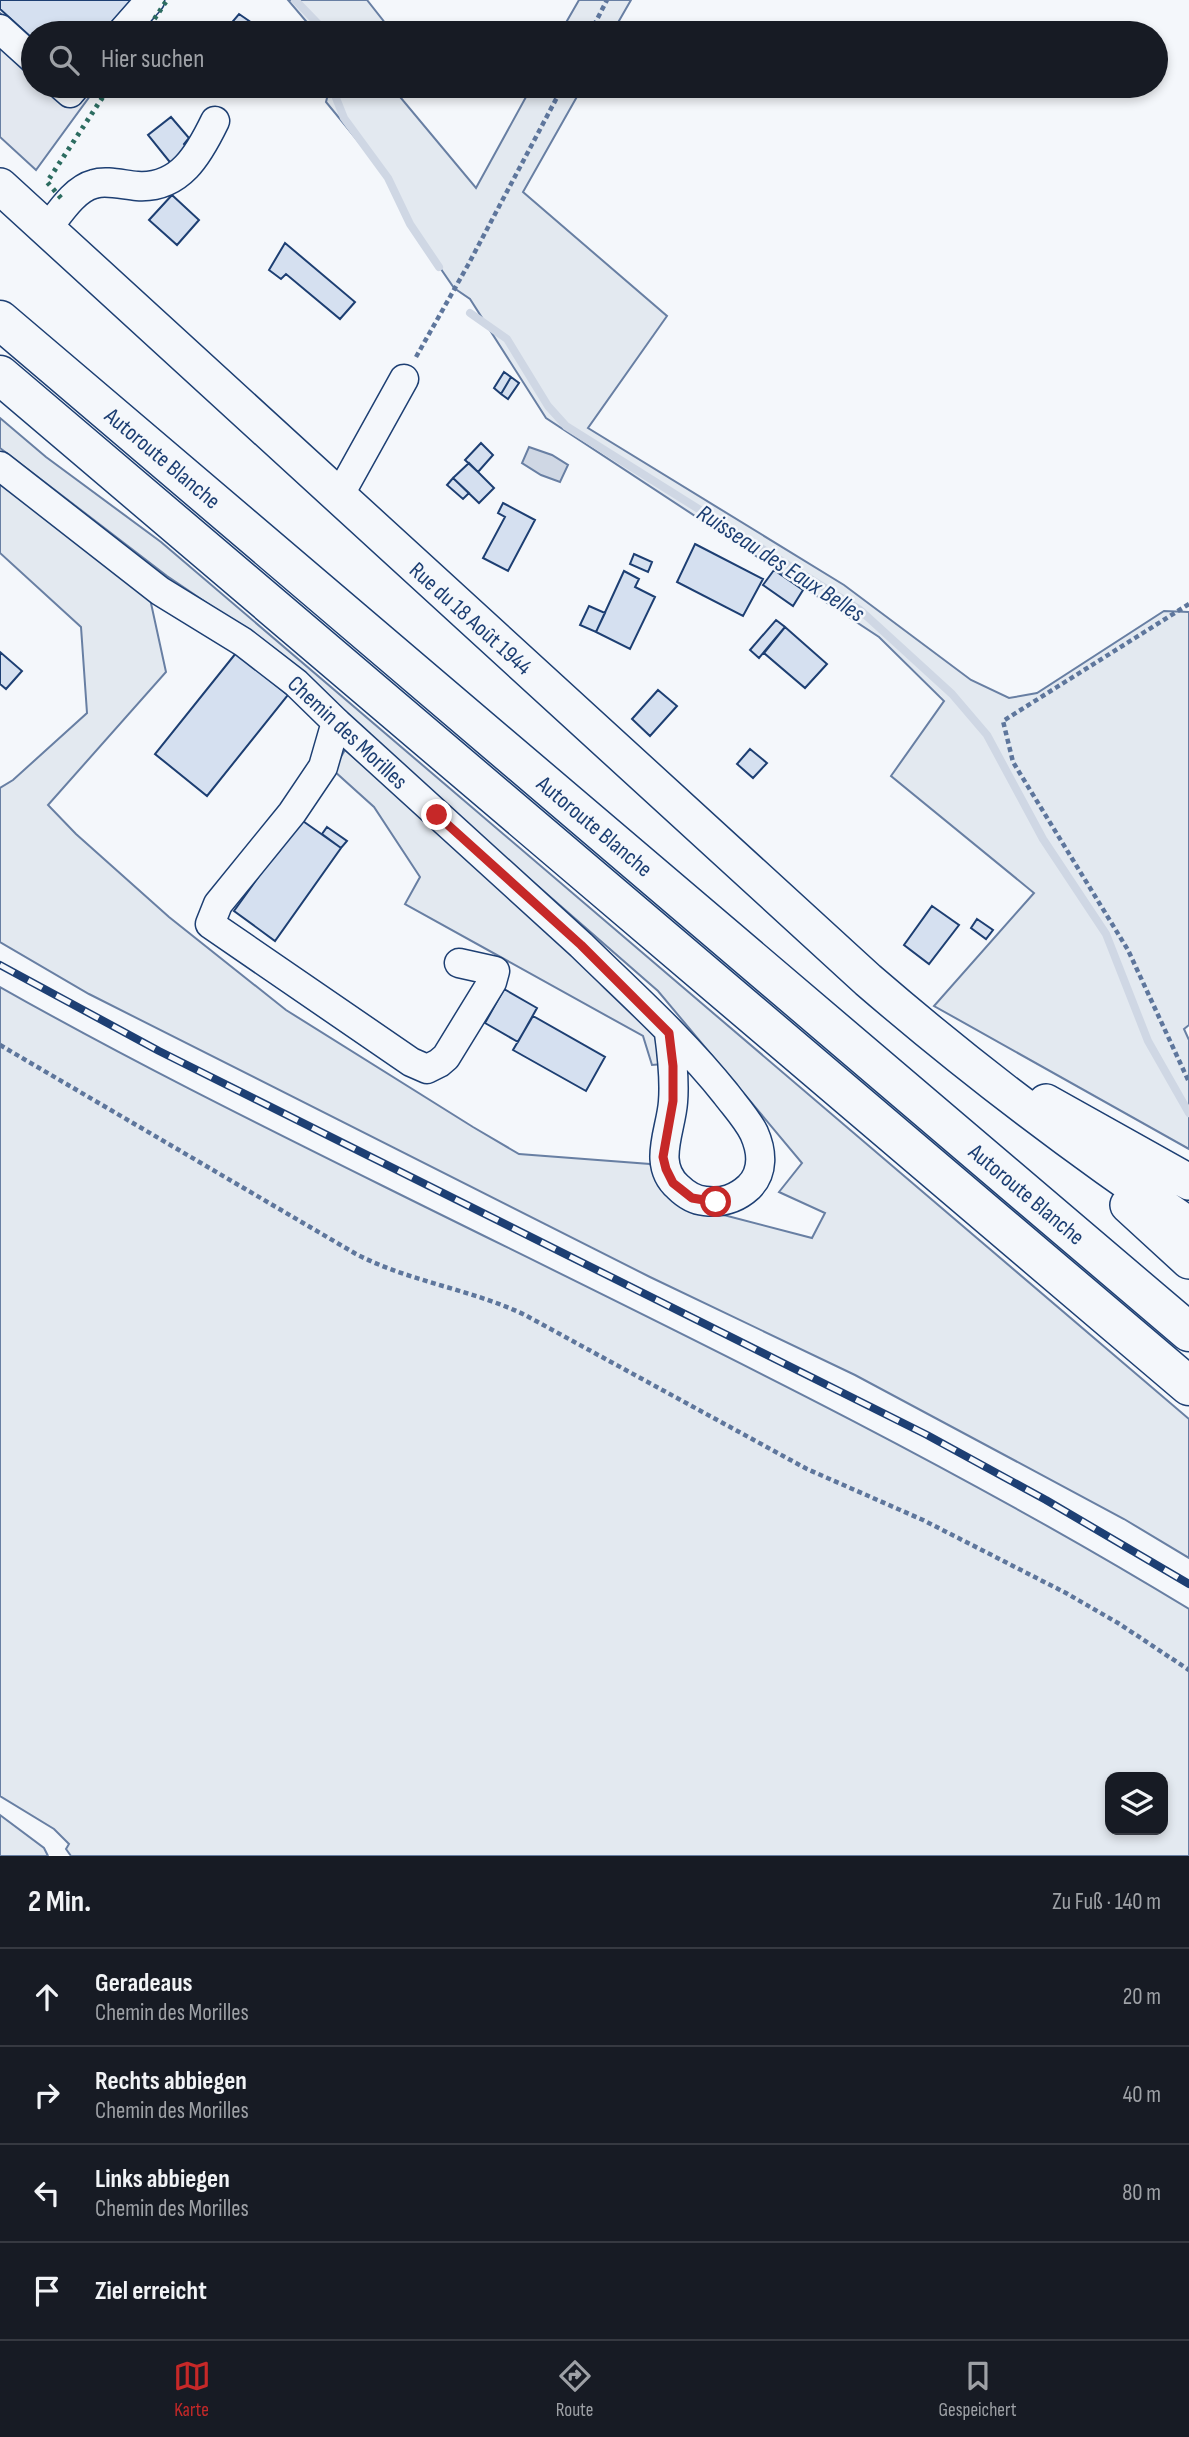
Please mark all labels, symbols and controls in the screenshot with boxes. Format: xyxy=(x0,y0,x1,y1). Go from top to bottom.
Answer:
search box xyxy=(21,21,1168,98)
icon: search xyxy=(45,41,83,79)
text: Hier suchen xyxy=(101,44,204,75)
street label: Autoroute Blanche xyxy=(98,402,226,515)
water label: Ruisseau des Eaux Belles xyxy=(692,498,870,629)
street label: Rue du 18 Août 1944 xyxy=(403,556,538,681)
street label: Chemin des Morilles xyxy=(282,670,413,795)
street label: Autoroute Blanche xyxy=(530,770,658,883)
route end xyxy=(421,799,452,830)
street label: Autoroute Blanche xyxy=(962,1138,1090,1251)
route start xyxy=(700,1186,731,1217)
map controls xyxy=(1105,1772,1168,1835)
button: layers xyxy=(1105,1772,1168,1835)
text: 2 Min. xyxy=(28,1884,91,1920)
text: Zu Fuß · 140 m xyxy=(1052,1888,1161,1916)
text: Geradeaus xyxy=(95,1968,193,1999)
icon: ahead xyxy=(28,1978,66,2016)
text: 20 m xyxy=(1123,1983,1161,2011)
text: Chemin des Morilles xyxy=(95,1999,249,2027)
text: Rechts abbiegen xyxy=(95,2066,247,2097)
icon: right xyxy=(28,2076,66,2114)
text: 40 m xyxy=(1123,2081,1161,2109)
text: Chemin des Morilles xyxy=(95,2097,249,2125)
text: Links abbiegen xyxy=(95,2164,230,2195)
icon: left xyxy=(28,2174,66,2212)
text: 80 m xyxy=(1122,2179,1161,2207)
text: Chemin des Morilles xyxy=(95,2195,249,2223)
icon: arrive xyxy=(28,2272,66,2310)
text: Ziel erreicht xyxy=(95,2276,207,2307)
tab: Karte xyxy=(173,2357,211,2422)
tab: Route xyxy=(556,2357,594,2422)
tab: Gespeichert xyxy=(939,2357,1016,2422)

